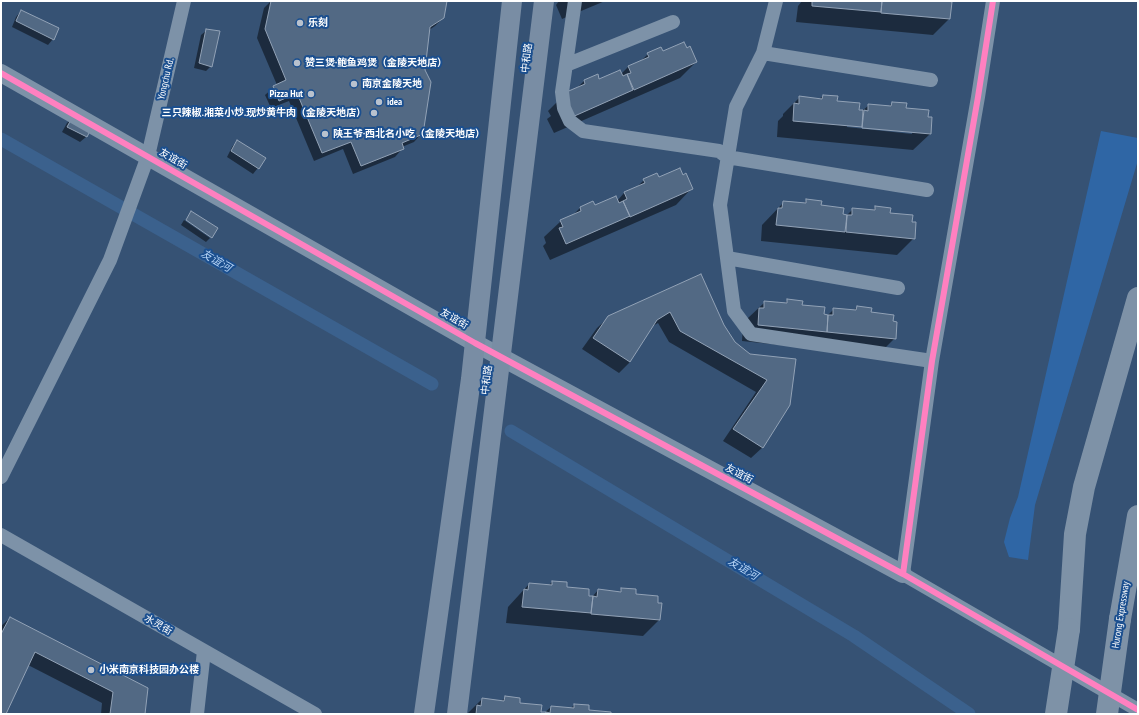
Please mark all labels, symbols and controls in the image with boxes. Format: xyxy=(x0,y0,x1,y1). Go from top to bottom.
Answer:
place label: 乐刻 xyxy=(308,17,328,29)
marker: 乐刻 xyxy=(295,18,305,28)
street label: 中和路 xyxy=(519,42,535,74)
street label: Yongchu Rd. xyxy=(155,57,177,101)
place label: 赞三煲·鲍鱼鸡煲（金陵天地店） xyxy=(305,57,447,69)
marker: 赞三煲·鲍鱼鸡煲（金陵天地店） xyxy=(292,58,302,68)
place label: 南京金陵天地 xyxy=(362,78,422,90)
marker: 南京金陵天地 xyxy=(349,79,359,89)
place label: Pizza Hut xyxy=(269,88,303,100)
marker: Pizza Hut xyxy=(306,89,316,99)
place label: idea xyxy=(387,96,402,108)
marker: idea xyxy=(374,97,384,107)
place label: 三只辣椒.湘菜小炒.现炒黄牛肉（金陵天地店） xyxy=(162,107,366,119)
marker: 三只辣椒.湘菜小炒.现炒黄牛肉（金陵天地店） xyxy=(369,108,379,118)
place label: 陕王爷·西北名小吃（金陵天地店） xyxy=(333,128,485,140)
marker: 陕王爷·西北名小吃（金陵天地店） xyxy=(320,129,330,139)
street label: 友谊街 xyxy=(157,146,189,172)
water label: 友谊河 xyxy=(198,247,234,275)
street label: 友谊街 xyxy=(438,306,470,332)
street label: 中和路 xyxy=(479,364,495,396)
street label: 友谊街 xyxy=(723,462,755,486)
water label: 友谊河 xyxy=(725,555,761,583)
street label: Hurong Expressway xyxy=(1110,581,1132,649)
street label: 水灵街 xyxy=(142,612,174,638)
place label: 小米南京科技园办公楼 xyxy=(99,664,199,676)
marker: 小米南京科技园办公楼 xyxy=(86,665,96,675)

